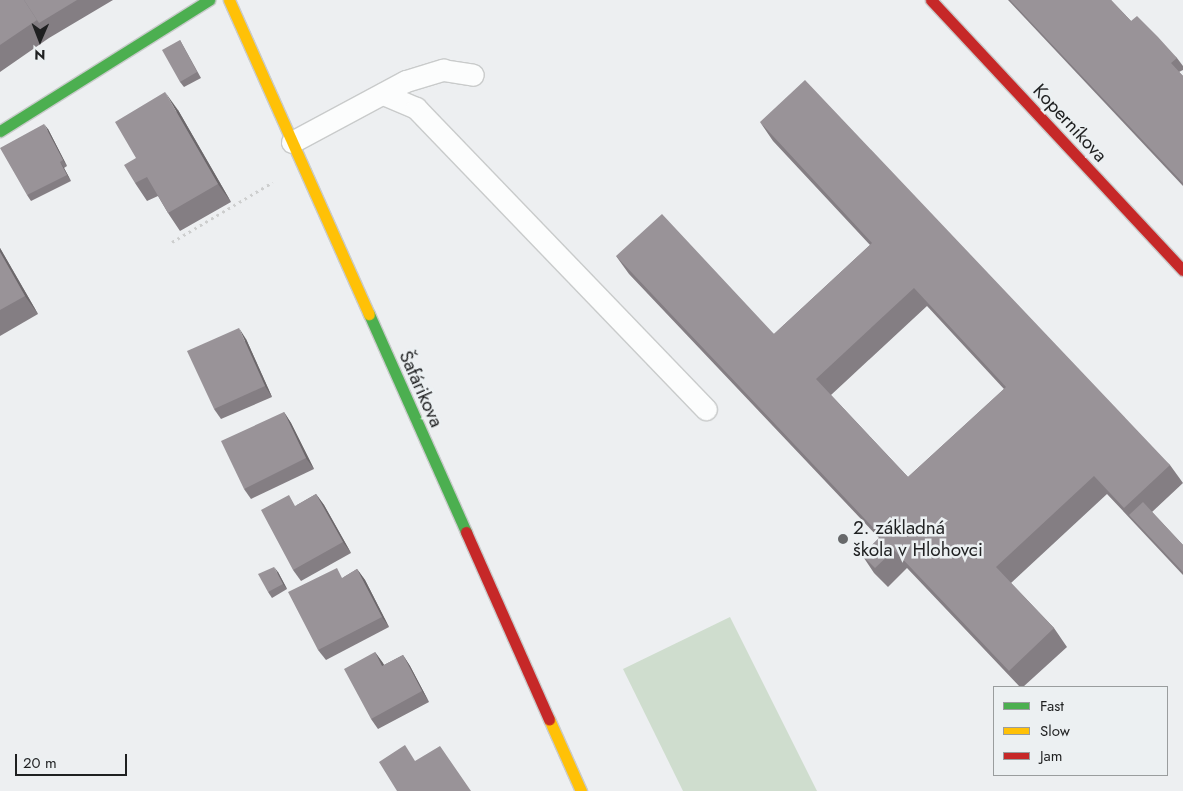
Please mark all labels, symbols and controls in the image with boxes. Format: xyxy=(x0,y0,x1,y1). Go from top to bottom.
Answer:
north arrow xyxy=(15,15,65,65)
text: N xyxy=(34,45,45,65)
street label: Koperníkova xyxy=(1028,79,1112,167)
street label: Šafárikova xyxy=(394,347,448,431)
place label: 2. základná škola v Hlohovci xyxy=(853,517,983,561)
marker: 2. základná škola v Hlohovci xyxy=(837,533,849,545)
legend xyxy=(993,686,1168,776)
text: Fast xyxy=(1040,695,1064,717)
text: Slow xyxy=(1040,720,1070,742)
scale bar xyxy=(18,744,130,776)
text: Jam xyxy=(1040,745,1063,767)
text: 20 m xyxy=(23,752,57,774)

